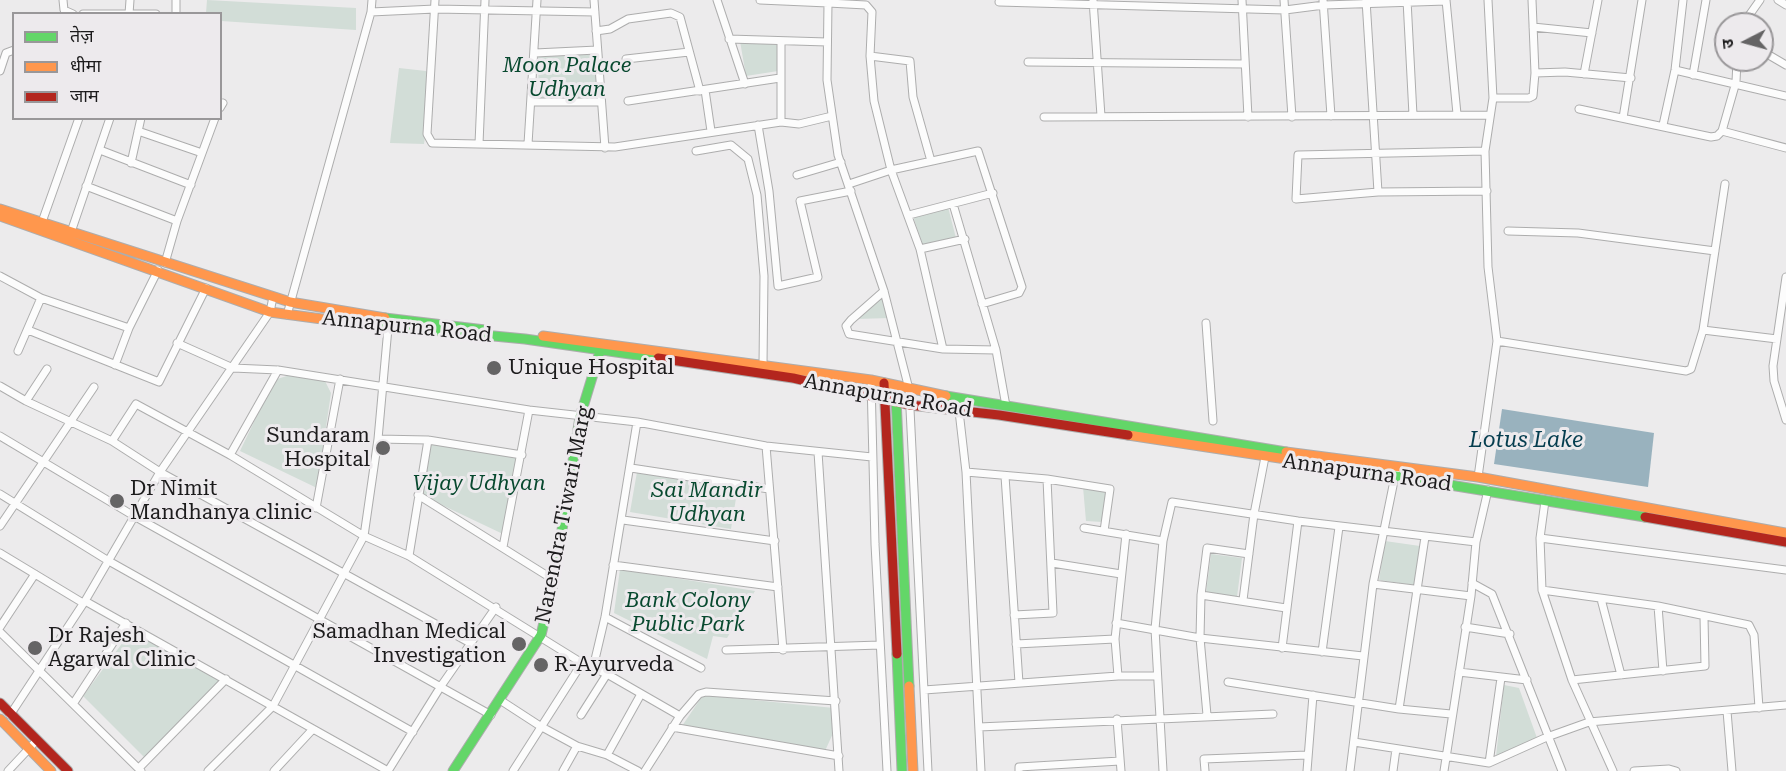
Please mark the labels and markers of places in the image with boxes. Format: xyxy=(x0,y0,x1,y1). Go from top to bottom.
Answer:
place label: Unique Hospital xyxy=(508,355,674,381)
marker: Unique Hospital xyxy=(485,359,503,377)
place label: Sundaram Hospital xyxy=(266,423,370,473)
marker: Sundaram Hospital xyxy=(374,439,392,457)
place label: Dr Nimit Mandhanya clinic xyxy=(130,476,312,526)
marker: Dr Nimit Mandhanya clinic xyxy=(108,492,126,510)
place label: Samadhan Medical Investigation xyxy=(313,619,506,669)
place label: Dr Rajesh Agarwal Clinic xyxy=(48,623,195,673)
marker: Samadhan Medical Investigation xyxy=(510,635,528,653)
marker: Dr Rajesh Agarwal Clinic xyxy=(26,639,44,657)
place label: R-Ayurveda xyxy=(554,652,674,678)
marker: R-Ayurveda xyxy=(532,656,550,674)

